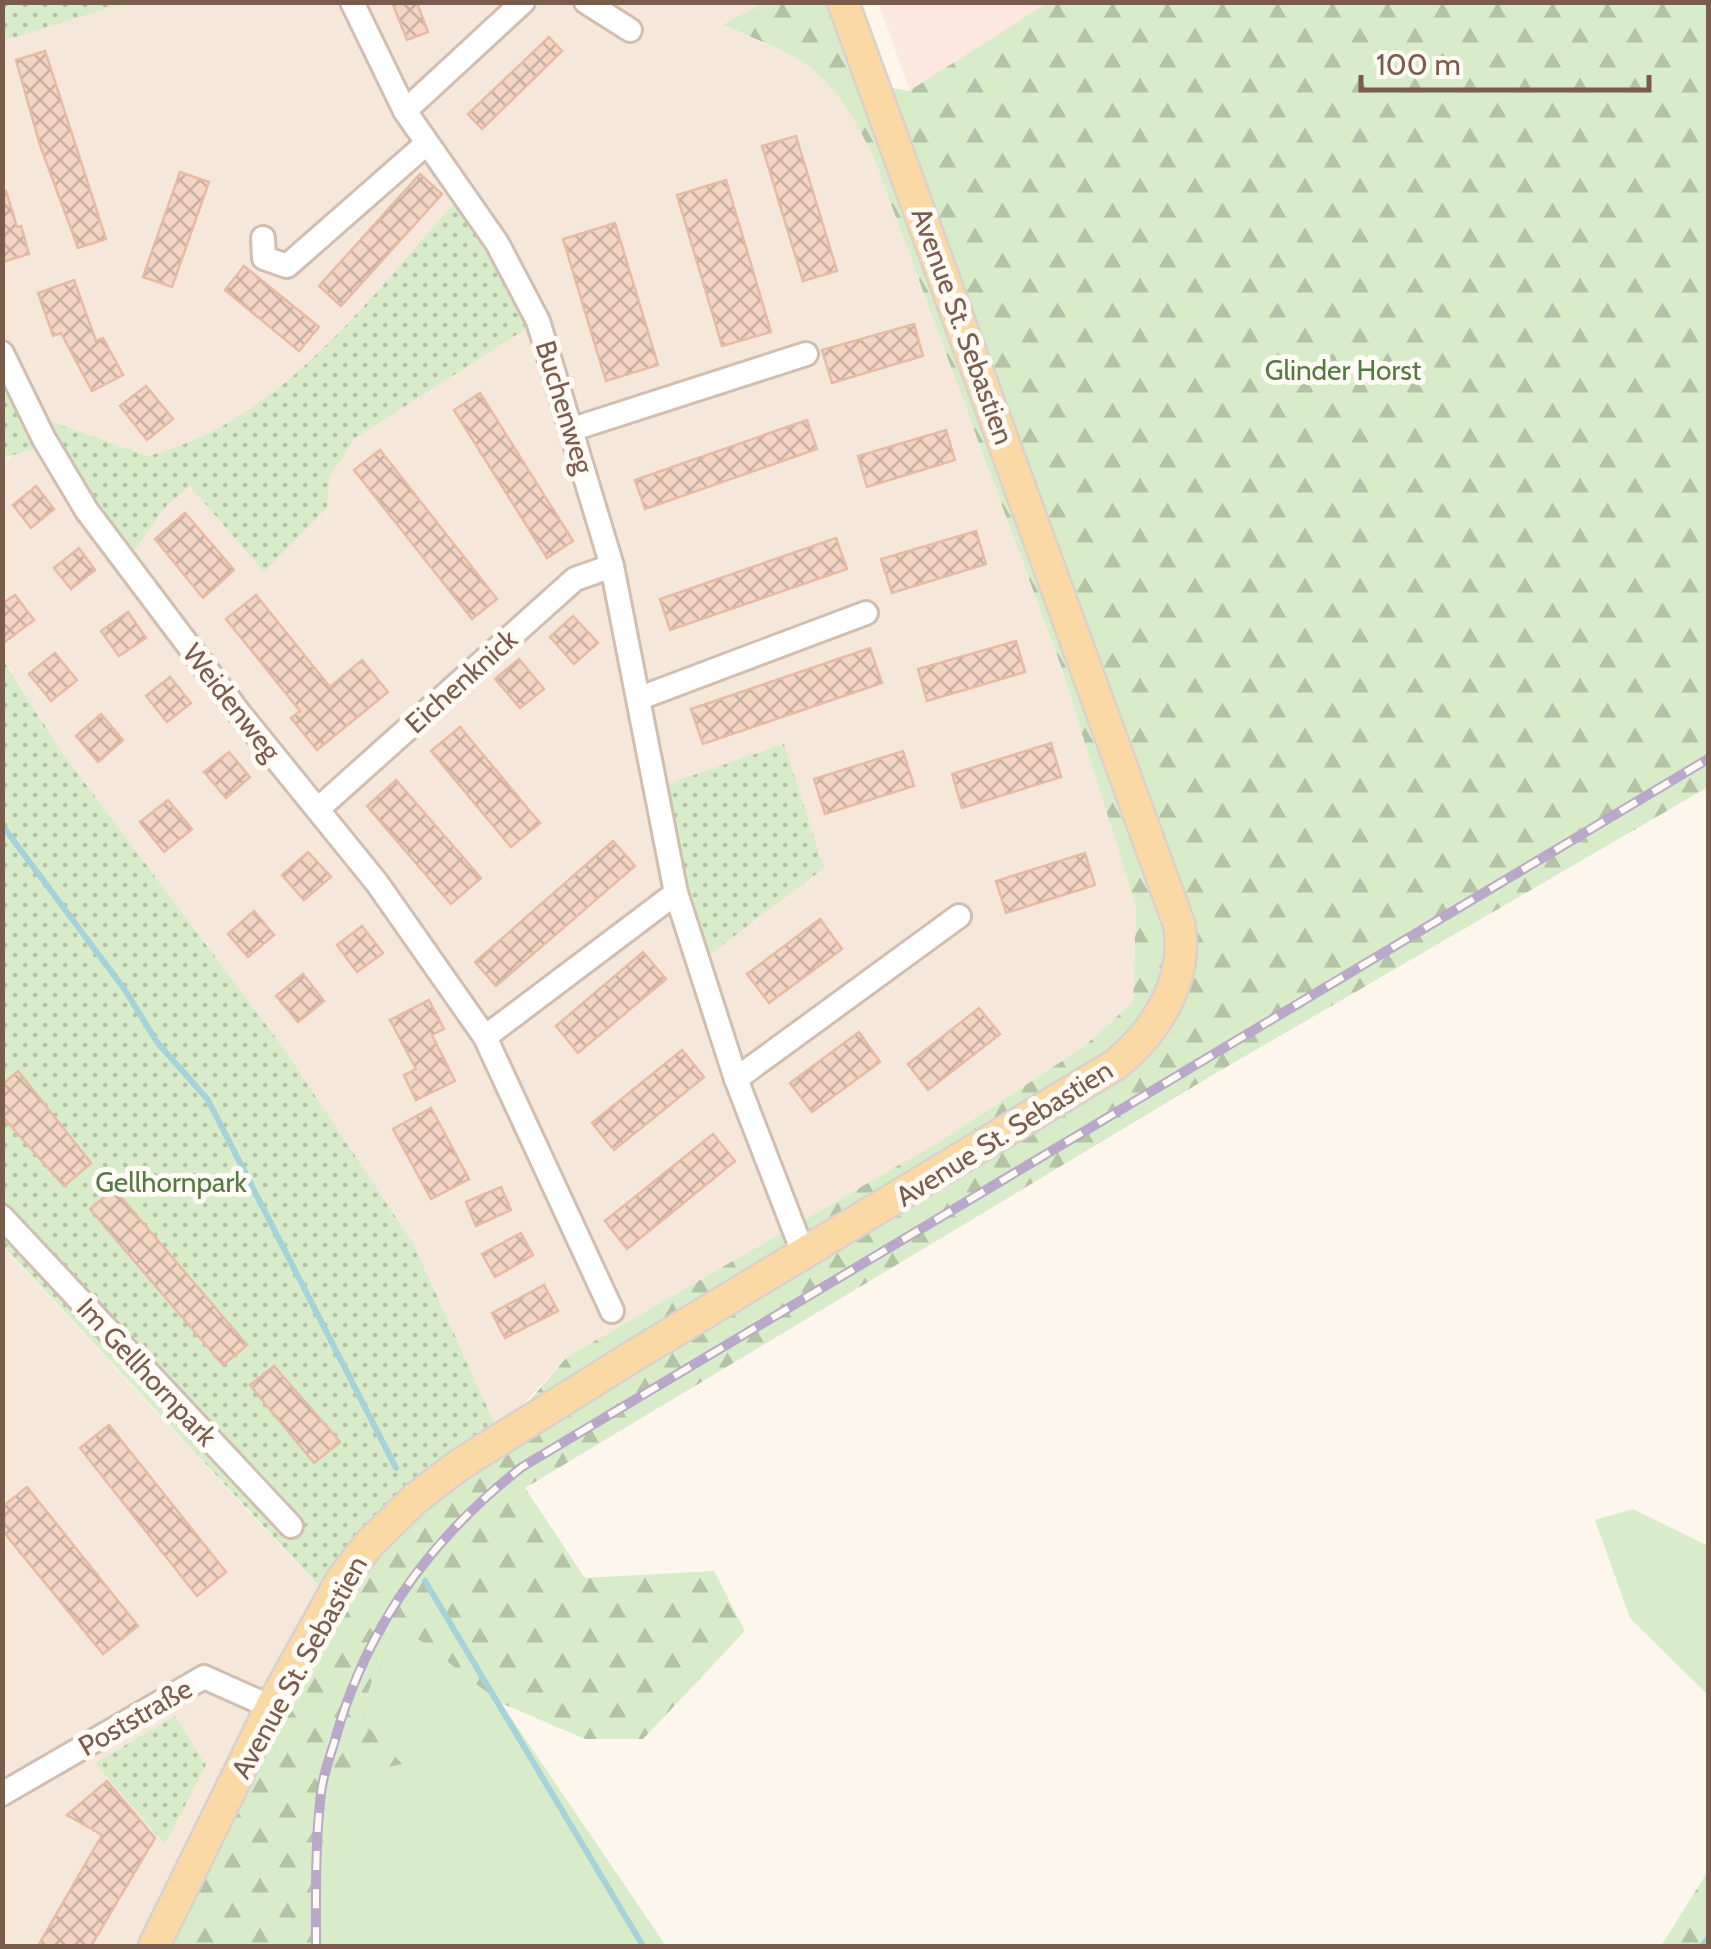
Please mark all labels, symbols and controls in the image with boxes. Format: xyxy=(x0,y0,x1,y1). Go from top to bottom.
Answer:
scale bar xyxy=(1361,30,1648,92)
text: 100 m xyxy=(1376,46,1461,83)
street label: Avenue St. Sebastien xyxy=(904,203,1022,449)
street label: Buchenweg xyxy=(529,336,602,479)
park label: Glinder Horst xyxy=(1265,353,1421,387)
street label: Eichenknick xyxy=(398,621,524,740)
street label: Weidenweg xyxy=(176,637,289,768)
street label: Avenue St. Sebastien xyxy=(889,1053,1119,1213)
park label: Gellhornpark xyxy=(95,1165,247,1199)
street label: Im Gellhornpark xyxy=(70,1291,224,1453)
street label: Avenue St. Sebastien xyxy=(224,1550,374,1784)
street label: Poststraße xyxy=(72,1671,198,1763)

